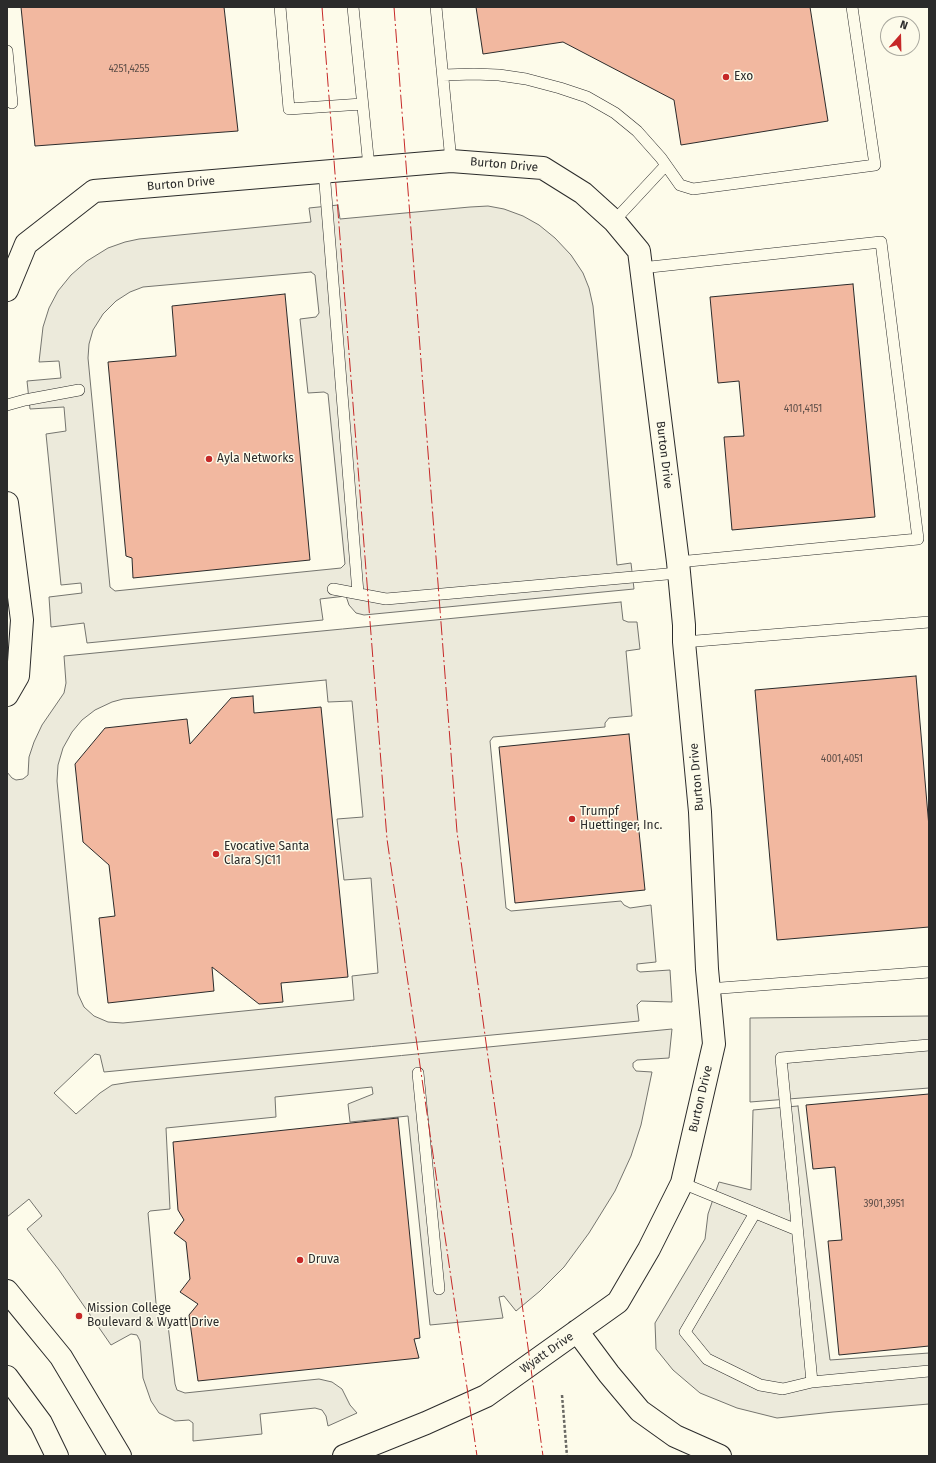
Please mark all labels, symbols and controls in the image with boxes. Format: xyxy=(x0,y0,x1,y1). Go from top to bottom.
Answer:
north arrow xyxy=(880,16,920,56)
text: N xyxy=(898,18,910,33)
house number: 4251,4255 xyxy=(108,63,150,75)
place label: Exo xyxy=(734,70,753,84)
marker: Exo xyxy=(721,72,731,82)
street label: Burton Drive xyxy=(469,155,539,175)
street label: Burton Drive xyxy=(146,174,216,194)
house number: 4101,4151 xyxy=(784,403,822,415)
street label: Burton Drive xyxy=(653,420,675,490)
place label: Ayla Networks xyxy=(217,452,294,466)
marker: Ayla Networks xyxy=(204,454,214,464)
street label: Burton Drive xyxy=(687,742,707,812)
house number: 4001,4051 xyxy=(821,753,863,765)
place label: Trumpf Huettinger, Inc. xyxy=(580,805,662,833)
marker: Trumpf Huettinger, Inc. xyxy=(567,814,577,824)
place label: Evocative Santa Clara SJC11 xyxy=(224,840,309,868)
marker: Evocative Santa Clara SJC11 xyxy=(211,849,221,859)
street label: Burton Drive xyxy=(686,1064,716,1134)
house number: 3901,3951 xyxy=(863,1198,905,1210)
place label: Druva xyxy=(308,1253,340,1267)
marker: Druva xyxy=(295,1255,305,1265)
place label: Mission College Boulevard & Wyatt Drive xyxy=(87,1302,219,1330)
marker: Mission College Boulevard & Wyatt Drive xyxy=(74,1311,84,1321)
street label: Wyatt Drive xyxy=(517,1329,577,1377)

